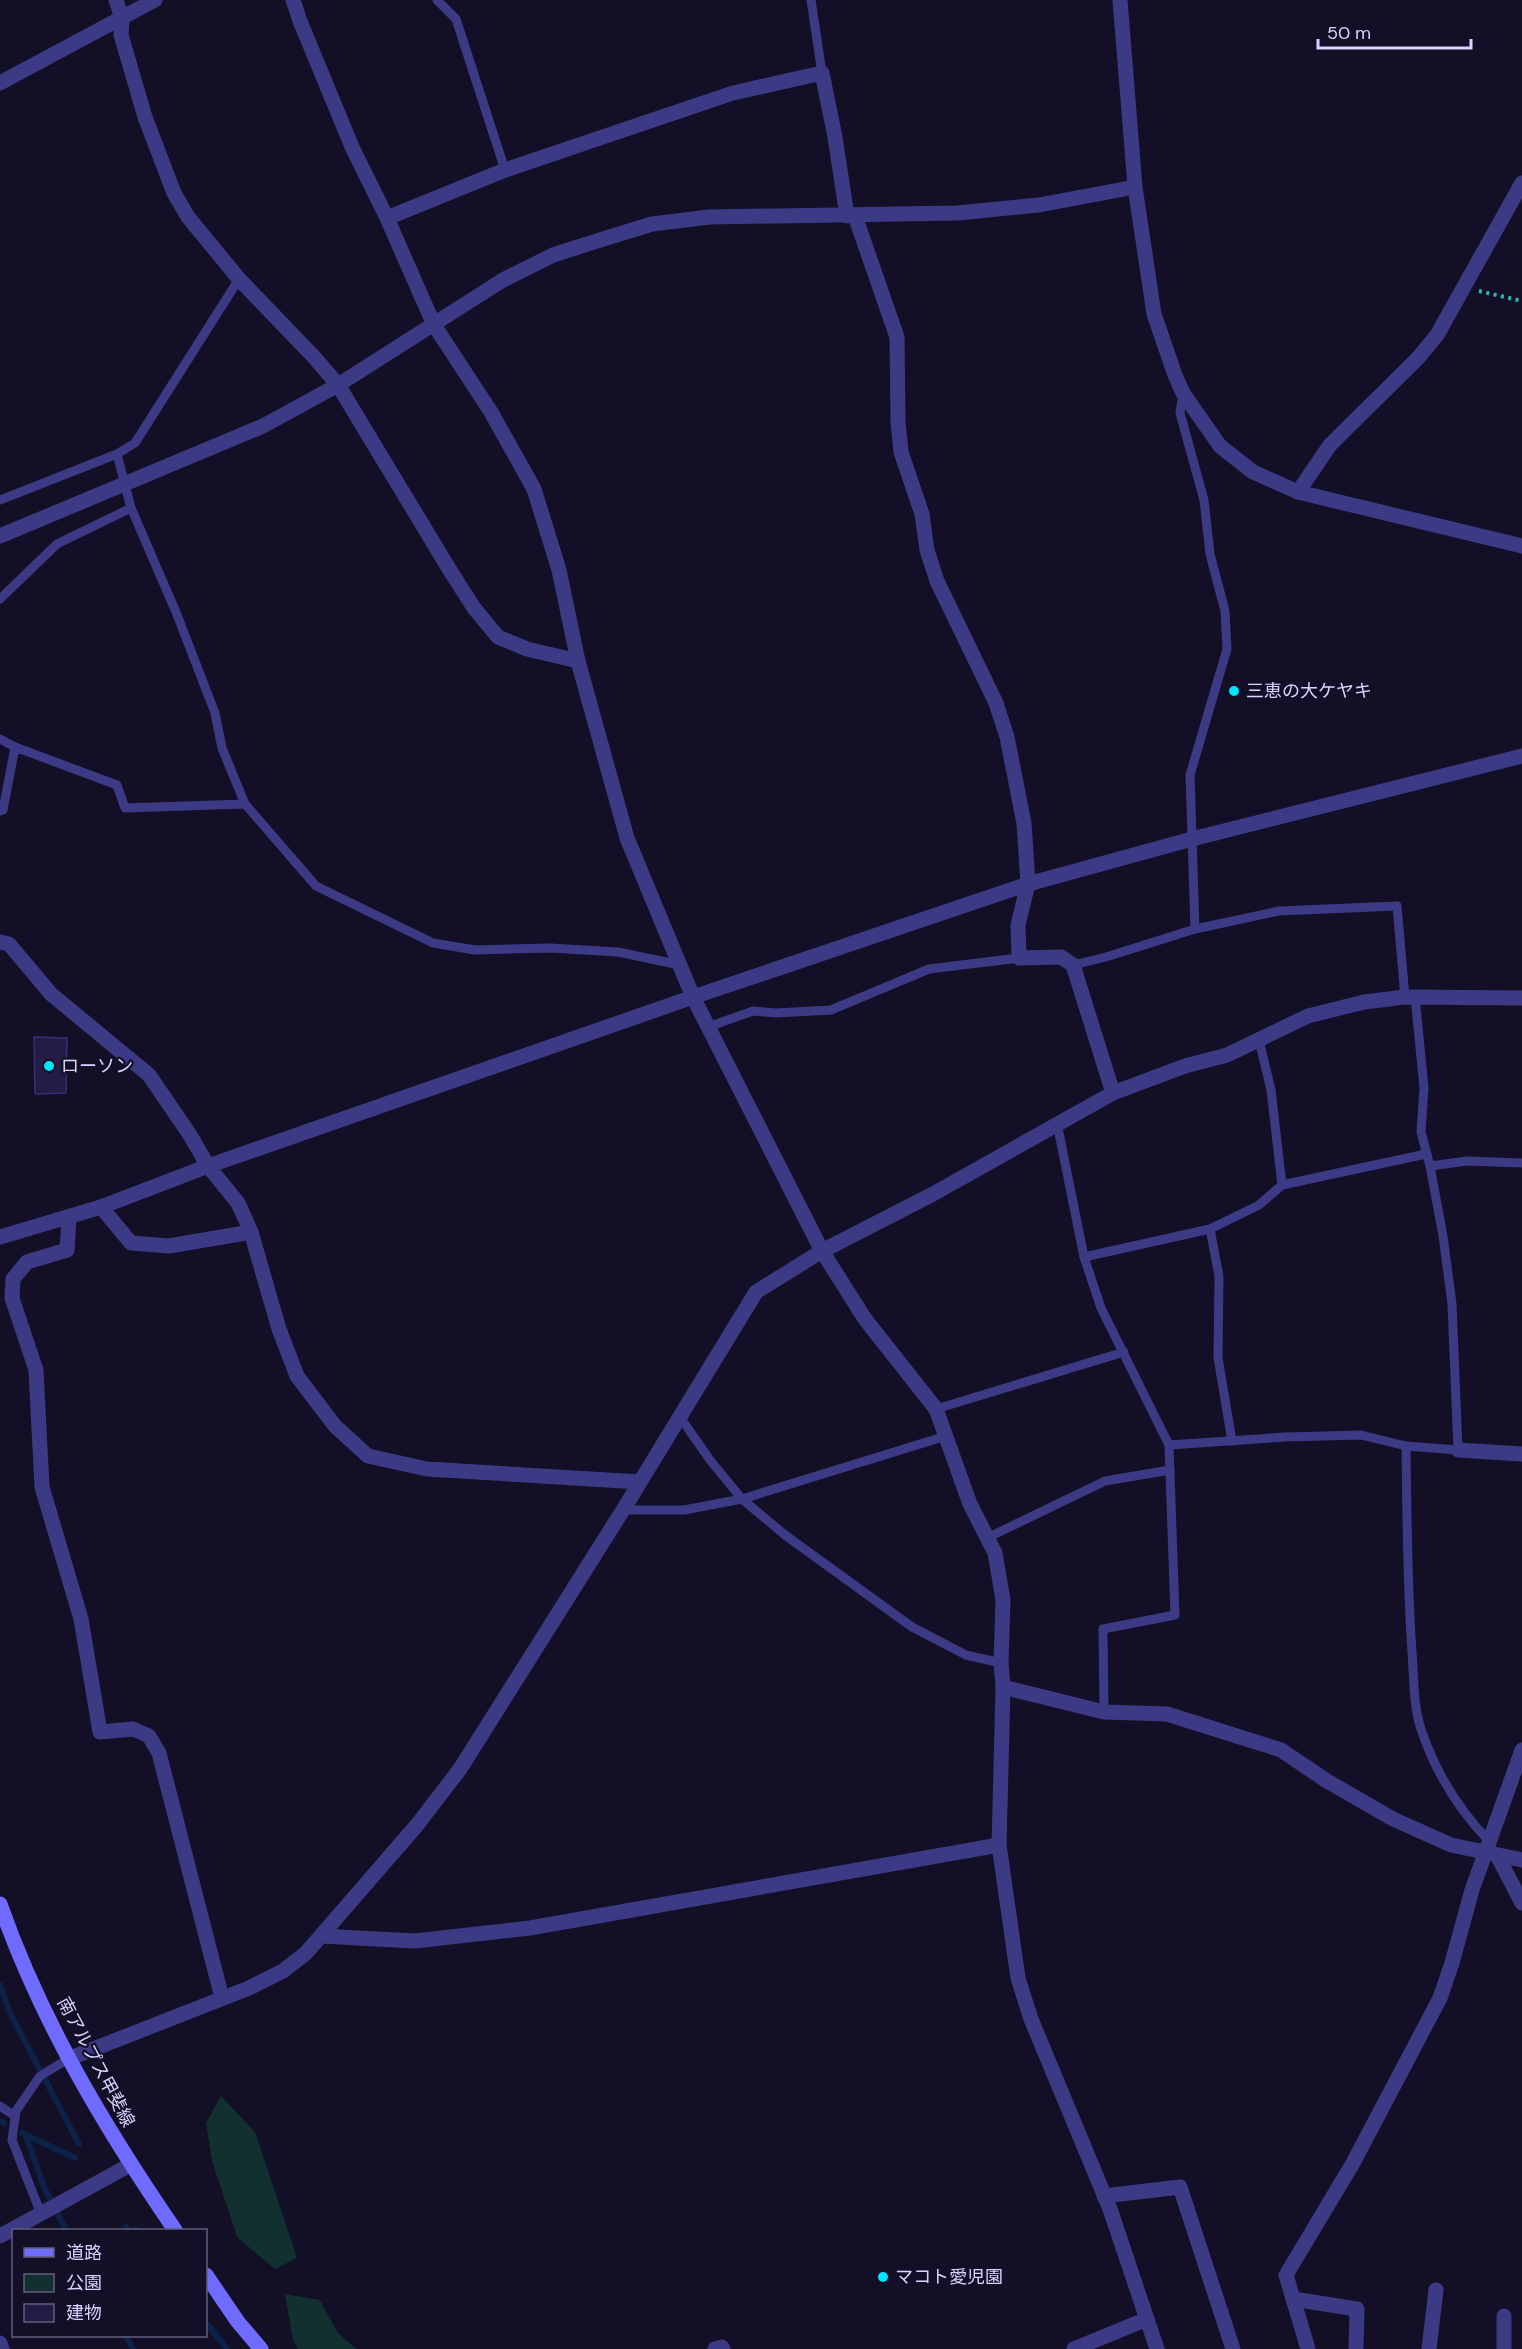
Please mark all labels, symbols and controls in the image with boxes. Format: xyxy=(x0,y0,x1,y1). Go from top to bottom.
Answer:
scale bar xyxy=(1318,12,1471,50)
text: 50 m xyxy=(1327,21,1371,45)
place label: 三恵の大ケヤキ xyxy=(1246,679,1372,703)
marker: 三恵の大ケヤキ xyxy=(1227,684,1241,698)
place label: ローソン xyxy=(61,1054,133,1078)
marker: ローソン xyxy=(42,1059,56,1073)
street label: 南アルプス甲斐線 xyxy=(52,1993,140,2131)
legend xyxy=(12,2229,207,2337)
text: 道路 xyxy=(66,2241,102,2265)
place label: マコト愛児園 xyxy=(895,2265,1003,2289)
marker: マコト愛児園 xyxy=(876,2270,890,2284)
text: 公園 xyxy=(66,2271,102,2295)
text: 建物 xyxy=(66,2301,102,2325)

